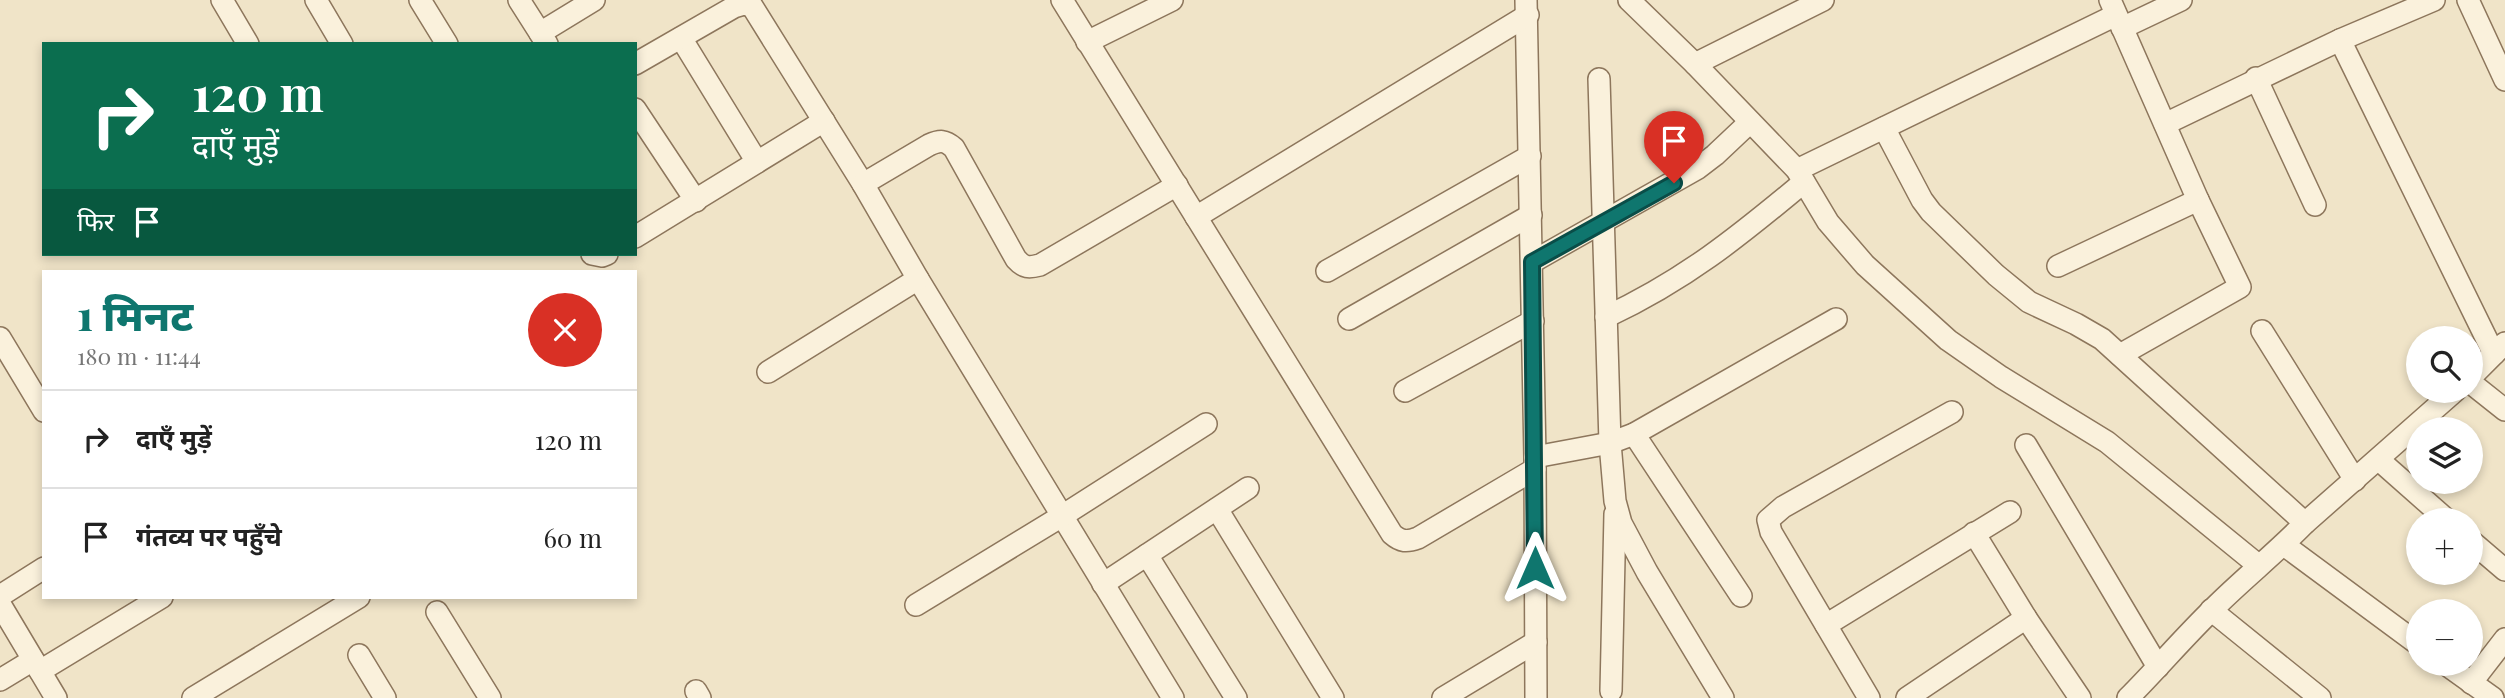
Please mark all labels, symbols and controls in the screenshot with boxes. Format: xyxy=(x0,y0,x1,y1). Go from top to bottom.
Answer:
text: 120 m xyxy=(192,59,324,124)
icon: right xyxy=(77,70,168,161)
pin xyxy=(1644,111,1704,183)
text: दाएँ मुड़ें xyxy=(192,122,279,165)
icon: arrive xyxy=(1655,122,1693,160)
text: फिर xyxy=(77,203,114,238)
icon: arrive xyxy=(128,203,166,241)
text: 1 मिनट xyxy=(77,286,193,342)
button: close xyxy=(528,293,602,367)
map controls xyxy=(2406,326,2483,676)
button: search xyxy=(2406,326,2483,403)
text: 180 m · 11:44 xyxy=(77,340,201,371)
button: layers xyxy=(2406,417,2483,494)
icon: right xyxy=(77,420,115,458)
text: दाएँ मुड़ें xyxy=(136,420,212,455)
text: 120 m xyxy=(535,422,602,457)
button: + xyxy=(2406,508,2483,585)
icon: arrive xyxy=(77,518,115,556)
text: गंतव्य पर पहुँचे xyxy=(136,518,282,553)
text: 60 m xyxy=(543,520,602,555)
position arrow xyxy=(1498,531,1572,605)
button: − xyxy=(2406,599,2483,676)

